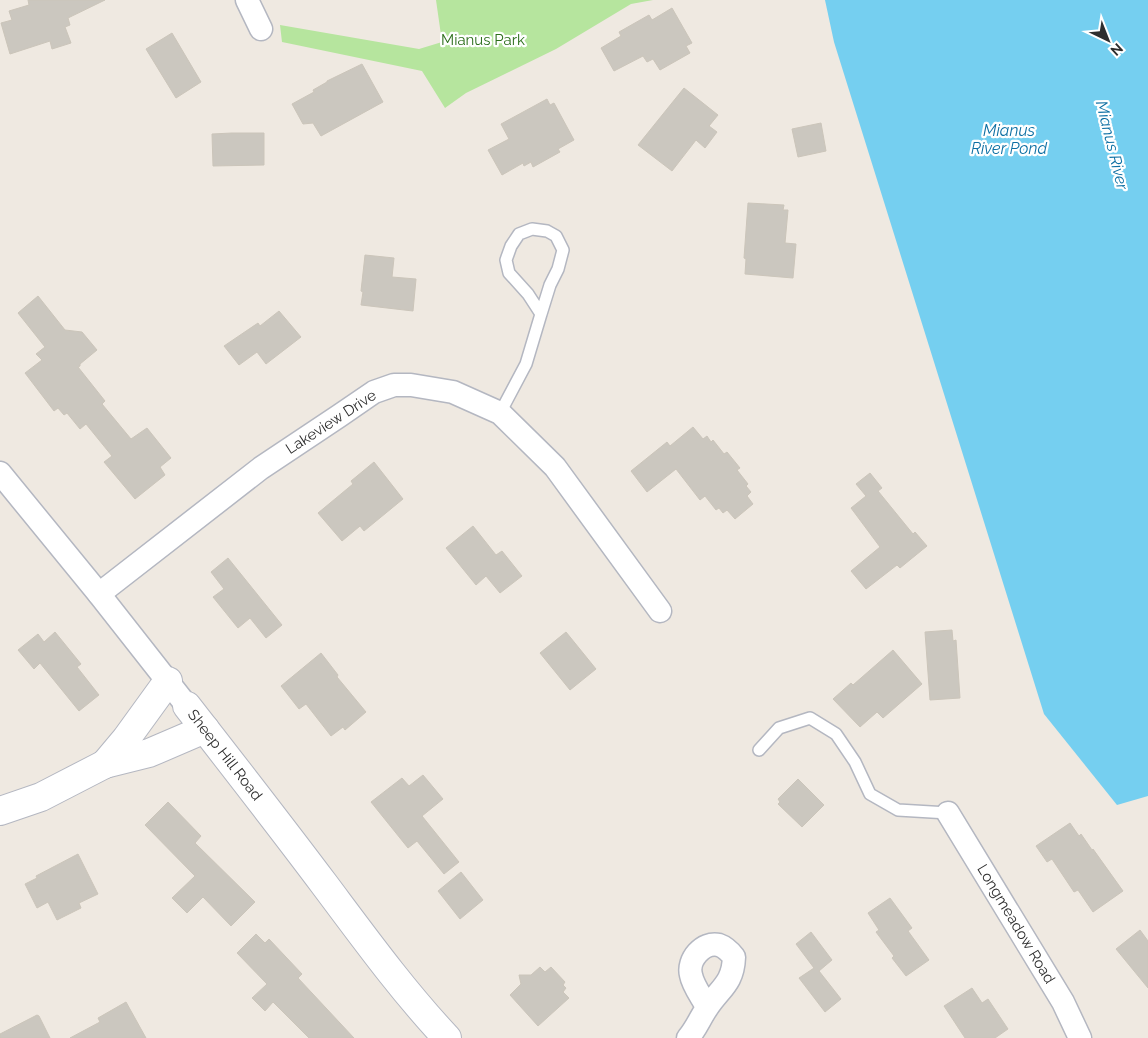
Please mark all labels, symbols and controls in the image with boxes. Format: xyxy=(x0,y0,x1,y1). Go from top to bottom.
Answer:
north arrow xyxy=(1083,15,1133,65)
park label: Mianus Park xyxy=(441,31,525,49)
text: N xyxy=(1108,40,1126,59)
water label: Mianus River xyxy=(1092,99,1132,192)
water label: Mianus River Pond xyxy=(971,121,1047,158)
street label: Lakeview Drive xyxy=(282,386,380,458)
street label: Sheep Hill Road xyxy=(184,706,266,804)
street label: Longmeadow Road xyxy=(973,861,1059,987)

